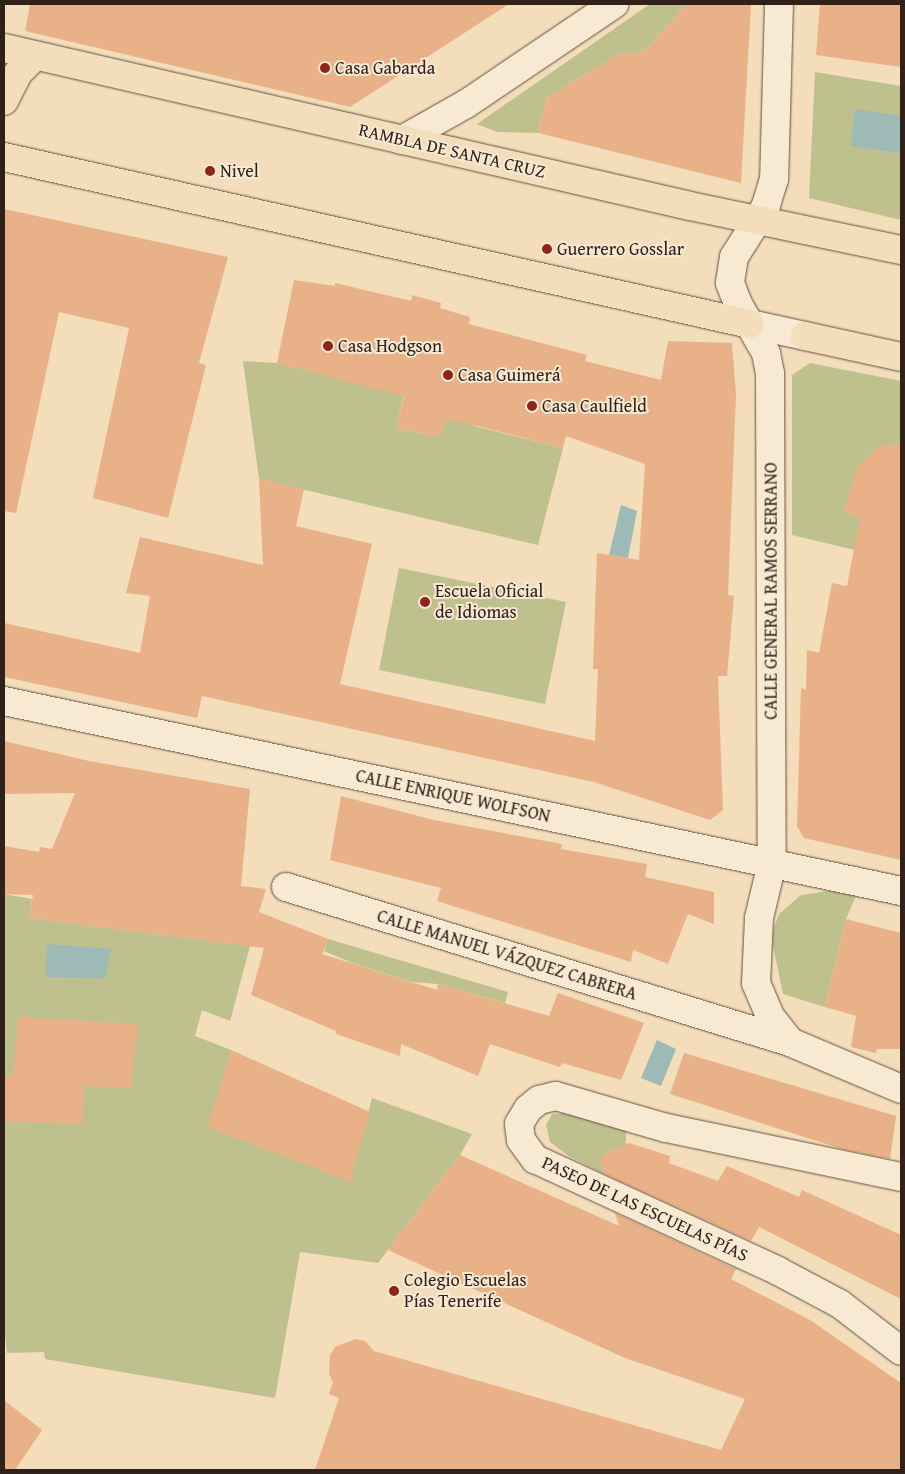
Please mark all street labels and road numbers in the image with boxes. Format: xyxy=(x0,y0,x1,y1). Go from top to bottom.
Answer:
street label: RAMBLA DE SANTA CRUZ xyxy=(357,119,547,183)
street label: CALLE GENERAL RAMOS SERRANO xyxy=(760,462,782,720)
street label: CALLE ENRIQUE WOLFSON xyxy=(354,765,552,827)
street label: CALLE MANUEL VÁZQUEZ CABRERA xyxy=(374,905,640,1005)
street label: PASEO DE LAS ESCUELAS PÍAS xyxy=(539,1152,751,1266)

